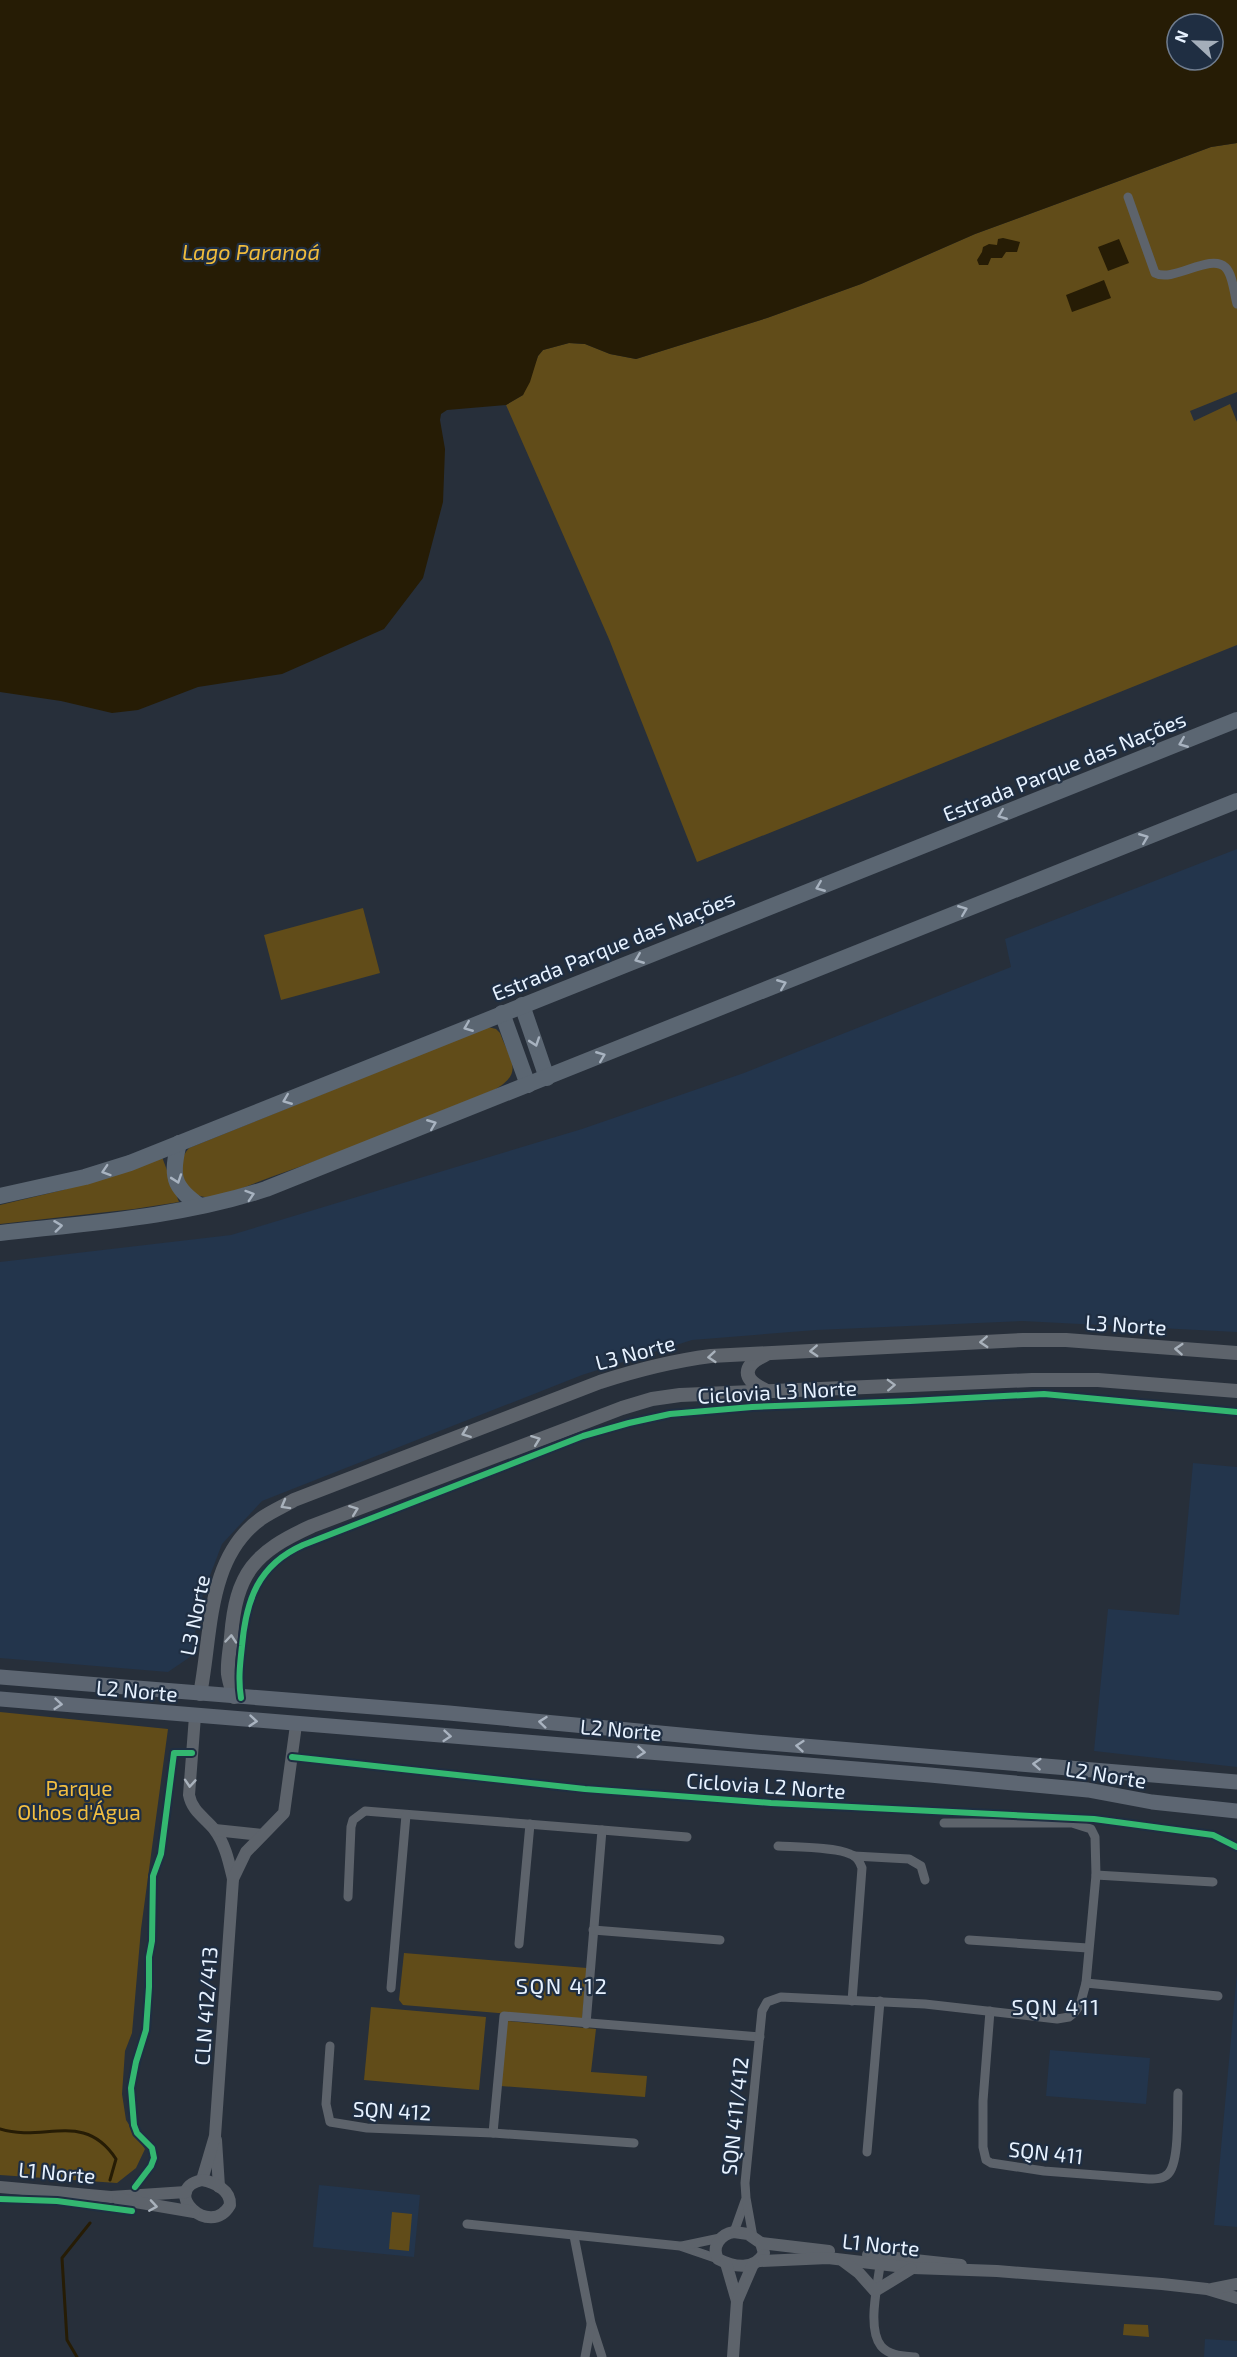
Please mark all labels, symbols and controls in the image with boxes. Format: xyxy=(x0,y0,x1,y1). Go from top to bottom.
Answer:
north arrow xyxy=(1165,12,1225,72)
text: N xyxy=(1170,27,1192,45)
water label: Lago Paranoá xyxy=(182,238,320,264)
street label: Estrada Parque das Nações xyxy=(939,706,1190,828)
one-way arrow xyxy=(1178,736,1189,748)
one-way arrow xyxy=(997,808,1008,820)
one-way arrow xyxy=(1138,833,1149,845)
one-way arrow xyxy=(816,880,827,892)
street label: Estrada Parque das Nações xyxy=(488,885,739,1007)
one-way arrow xyxy=(957,905,968,918)
one-way arrow xyxy=(634,952,645,964)
one-way arrow xyxy=(776,979,787,991)
one-way arrow xyxy=(463,1020,474,1032)
one-way arrow xyxy=(527,1036,540,1047)
one-way arrow xyxy=(595,1051,606,1063)
one-way arrow xyxy=(282,1093,293,1105)
one-way arrow xyxy=(426,1119,437,1131)
one-way arrow xyxy=(101,1164,112,1176)
one-way arrow xyxy=(170,1173,183,1184)
one-way arrow xyxy=(244,1189,255,1202)
one-way arrow xyxy=(54,1221,63,1233)
street label: L3 Norte xyxy=(1084,1309,1168,1339)
street label: L3 Norte xyxy=(592,1329,678,1375)
one-way arrow xyxy=(980,1336,989,1349)
one-way arrow xyxy=(1174,1342,1183,1355)
one-way arrow xyxy=(809,1344,818,1357)
one-way arrow xyxy=(707,1350,716,1363)
street label: Ciclovia L3 Norte xyxy=(697,1374,857,1408)
one-way arrow xyxy=(887,1379,896,1392)
one-way arrow xyxy=(462,1426,473,1438)
one-way arrow xyxy=(529,1435,540,1447)
one-way arrow xyxy=(281,1498,291,1509)
one-way arrow xyxy=(348,1505,359,1517)
street label: L3 Norte xyxy=(174,1573,214,1657)
one-way arrow xyxy=(224,1635,237,1644)
street label: L2 Norte xyxy=(95,1674,179,1706)
one-way arrow xyxy=(54,1697,63,1710)
street label: L2 Norte xyxy=(579,1713,663,1745)
one-way arrow xyxy=(248,1714,257,1727)
one-way arrow xyxy=(539,1716,548,1729)
one-way arrow xyxy=(442,1729,451,1742)
one-way arrow xyxy=(796,1740,805,1753)
one-way arrow xyxy=(637,1745,646,1758)
street label: L2 Norte xyxy=(1064,1755,1148,1793)
one-way arrow xyxy=(1032,1758,1041,1771)
street label: Ciclovia L2 Norte xyxy=(685,1767,847,1803)
park label: Parque Olhos d'Água xyxy=(17,1775,141,1824)
one-way arrow xyxy=(184,1779,197,1788)
street label: CLN 412/413 xyxy=(188,1946,222,2066)
district label: SQN 412 xyxy=(516,1972,608,1999)
district label: SQN 411 xyxy=(1011,1993,1101,2020)
street label: SQN 411/412 xyxy=(715,2056,754,2177)
street label: SQN 412 xyxy=(352,2095,432,2126)
street label: SQN 411 xyxy=(1007,2136,1085,2169)
street label: L1 Norte xyxy=(17,2156,97,2188)
one-way arrow xyxy=(147,2199,157,2212)
street label: L1 Norte xyxy=(841,2228,921,2260)

